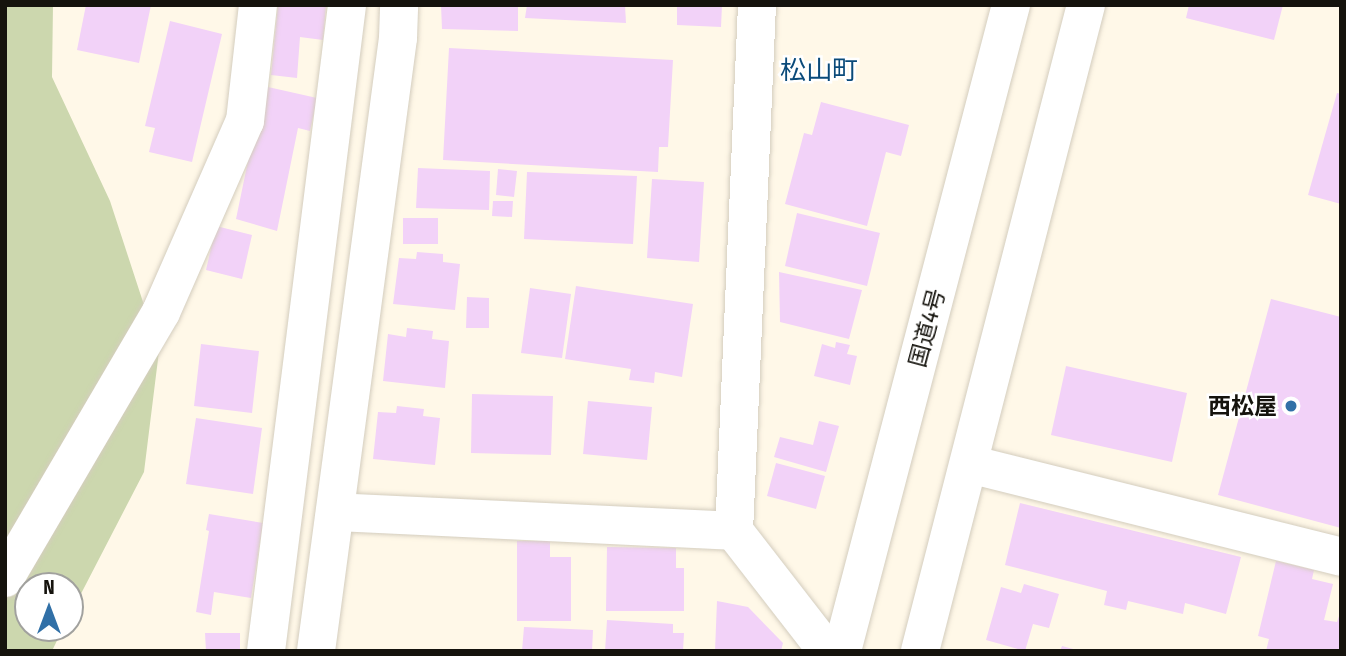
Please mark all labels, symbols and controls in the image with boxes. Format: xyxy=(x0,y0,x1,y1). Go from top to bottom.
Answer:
district label: 松山町 xyxy=(780,55,858,87)
street label: 国道4号 xyxy=(903,286,951,370)
place label: 西松屋 xyxy=(1208,392,1277,420)
marker: 西松屋 xyxy=(1283,398,1299,414)
north arrow xyxy=(14,572,84,642)
text: N xyxy=(43,576,55,599)

